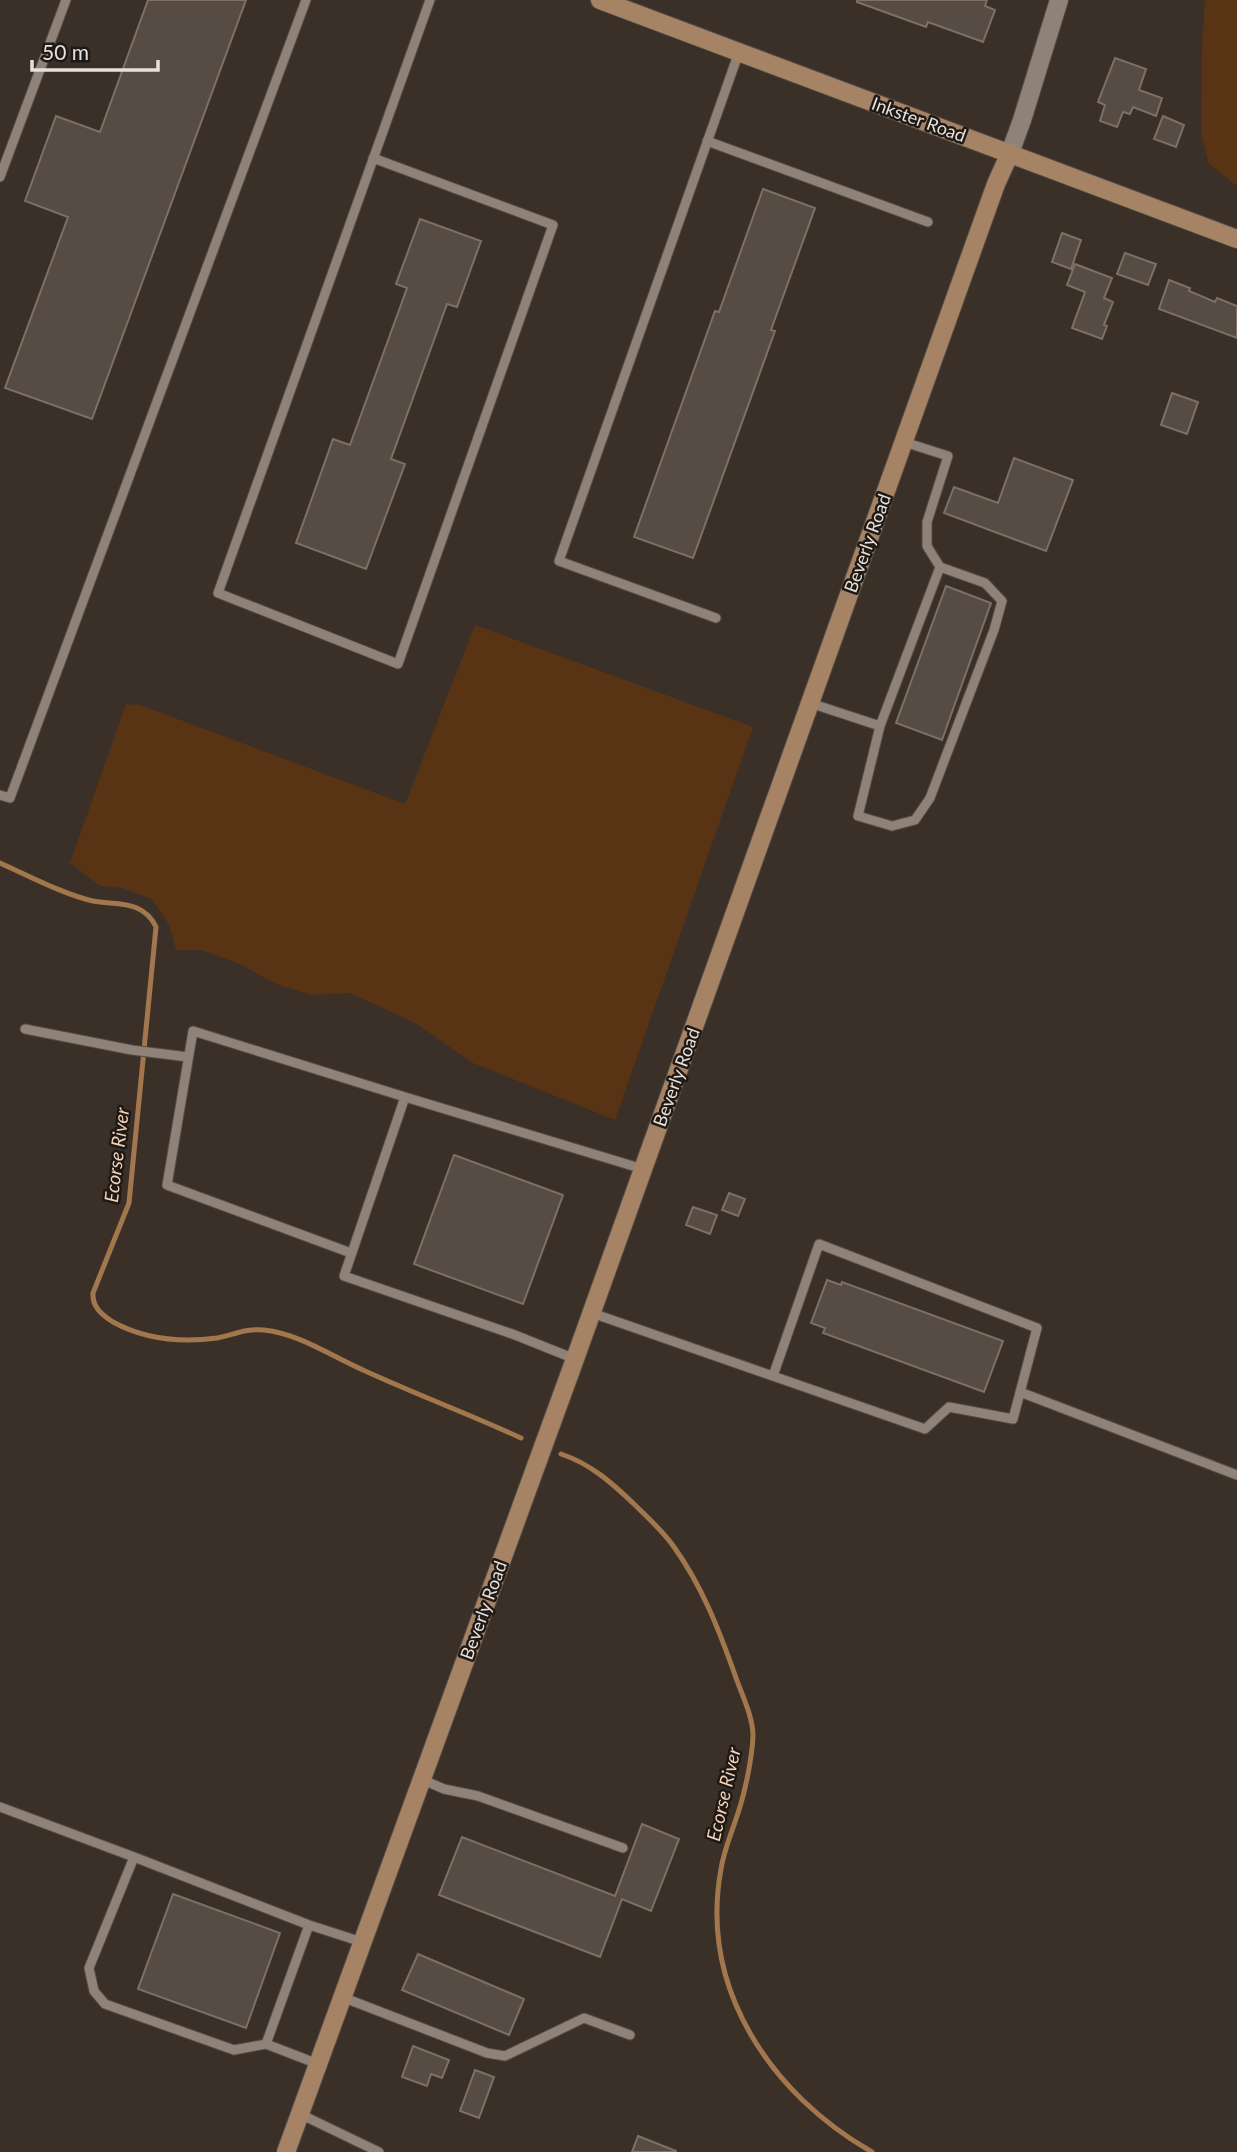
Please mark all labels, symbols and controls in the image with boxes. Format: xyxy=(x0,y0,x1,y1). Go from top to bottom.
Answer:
scale bar xyxy=(32,28,158,72)
text: 50 m xyxy=(42,39,89,64)
street label: Inkster Road xyxy=(869,92,969,146)
street label: Beverly Road xyxy=(839,491,895,595)
street label: Beverly Road xyxy=(648,1025,704,1129)
water label: Ecorse River xyxy=(99,1106,133,1204)
street label: Beverly Road xyxy=(455,1558,511,1662)
water label: Ecorse River xyxy=(701,1744,745,1843)

